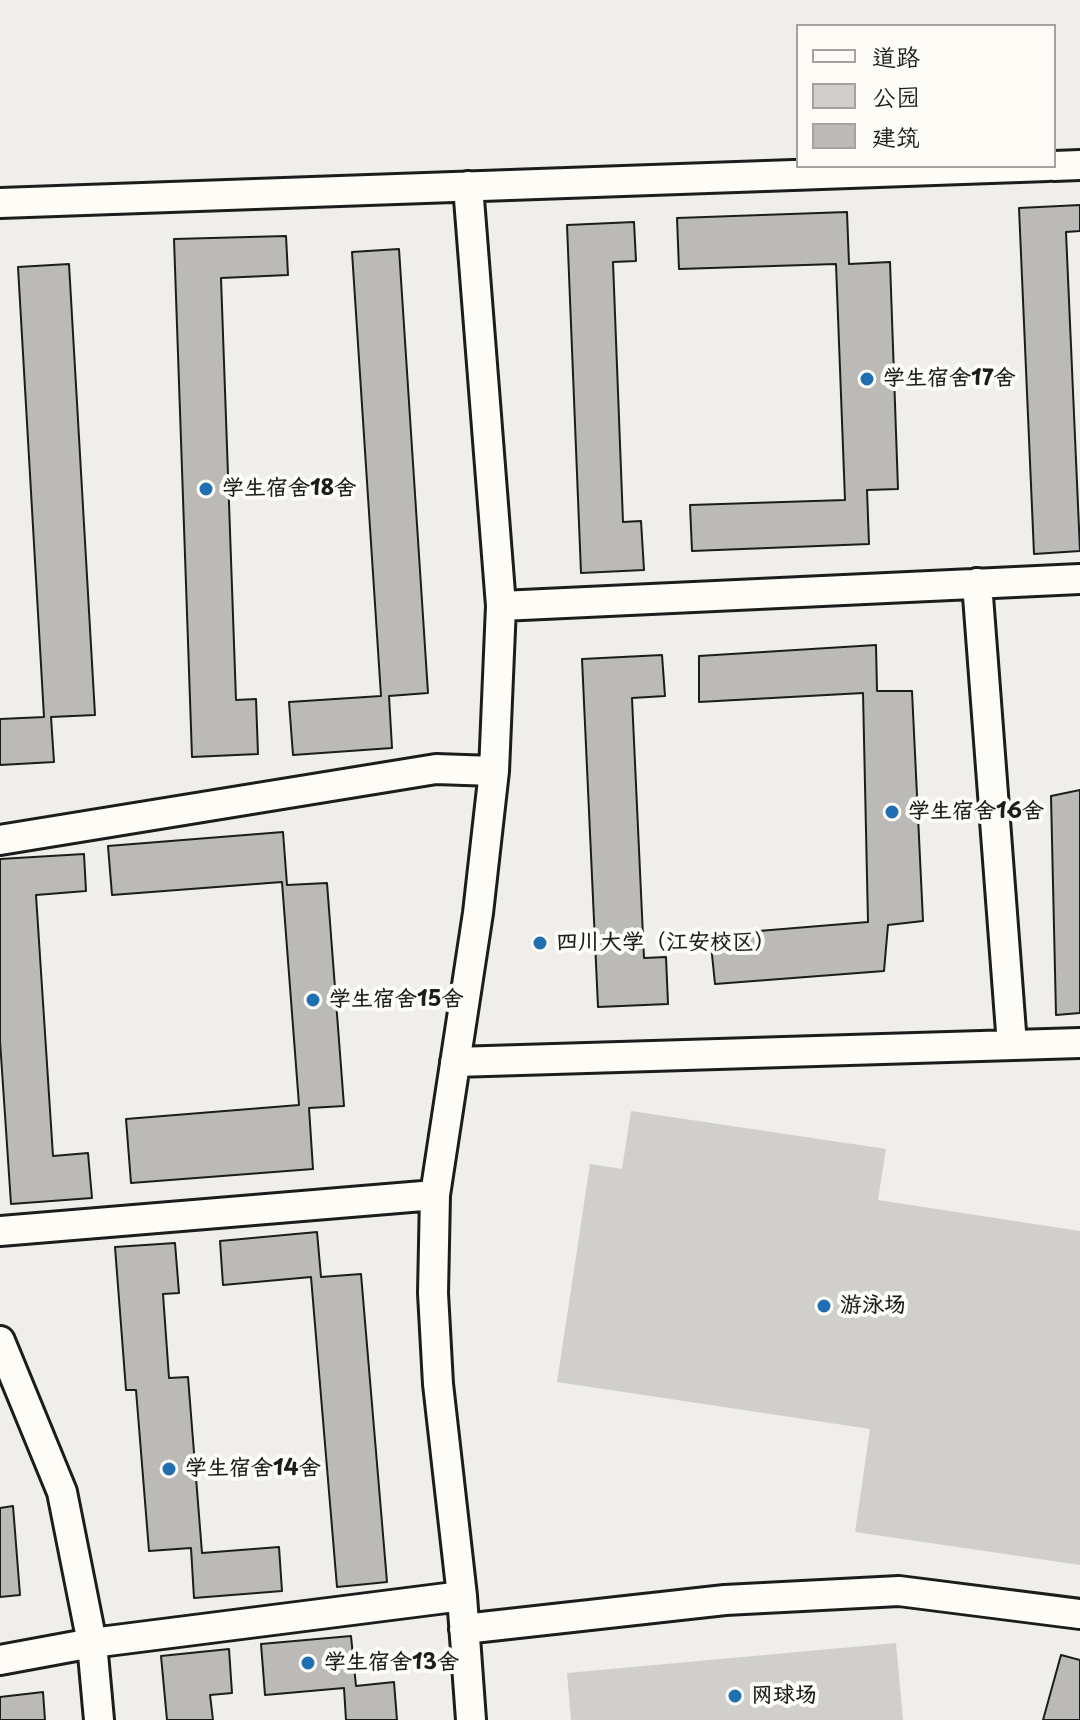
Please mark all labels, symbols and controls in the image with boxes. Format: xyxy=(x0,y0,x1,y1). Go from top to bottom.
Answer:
legend xyxy=(796,24,1056,168)
text: 道路 xyxy=(872,38,920,74)
text: 公园 xyxy=(872,78,920,114)
text: 建筑 xyxy=(872,118,920,154)
place label: 学生宿舍17舍 xyxy=(883,366,1016,392)
marker: 学生宿舍17舍 xyxy=(858,370,876,388)
place label: 学生宿舍18舍 xyxy=(222,476,356,502)
marker: 学生宿舍18舍 xyxy=(197,480,215,498)
place label: 学生宿舍16舍 xyxy=(908,799,1044,825)
marker: 学生宿舍16舍 xyxy=(883,803,901,821)
place label: 四川大学（江安校区） xyxy=(556,930,776,956)
marker: 四川大学（江安校区） xyxy=(531,934,549,952)
place label: 学生宿舍15舍 xyxy=(329,987,464,1013)
marker: 学生宿舍15舍 xyxy=(304,991,322,1009)
place label: 游泳场 xyxy=(840,1293,906,1319)
marker: 游泳场 xyxy=(815,1297,833,1315)
place label: 学生宿舍14舍 xyxy=(185,1456,321,1482)
marker: 学生宿舍14舍 xyxy=(160,1460,178,1478)
place label: 学生宿舍13舍 xyxy=(324,1650,459,1676)
marker: 学生宿舍13舍 xyxy=(299,1654,317,1672)
place label: 网球场 xyxy=(751,1683,817,1709)
marker: 网球场 xyxy=(726,1687,744,1705)

